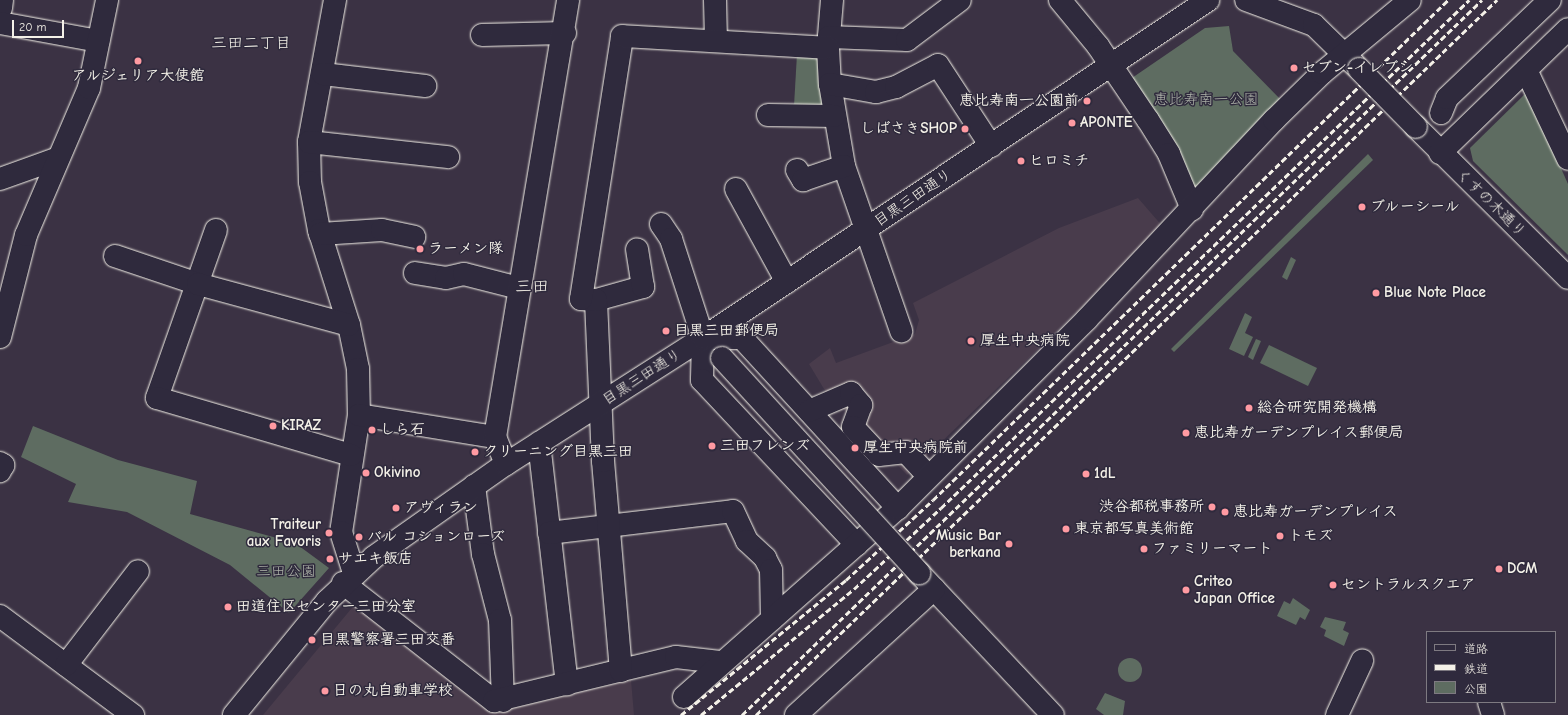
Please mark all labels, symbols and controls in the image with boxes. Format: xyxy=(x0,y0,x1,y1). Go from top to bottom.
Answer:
scale bar xyxy=(14,12,66,38)
text: 20 m xyxy=(19,20,47,34)
district label: 三田二丁目 xyxy=(211,33,291,53)
marker: アルジェリア大使館 xyxy=(133,56,143,66)
place label: セブン-イレブン xyxy=(1302,59,1413,77)
marker: セブン-イレブン xyxy=(1289,63,1299,73)
place label: アルジェリア大使館 xyxy=(71,67,205,85)
park label: 恵比寿南一公園 xyxy=(1154,91,1258,109)
place label: 恵比寿南一公園前 xyxy=(959,92,1079,110)
marker: 恵比寿南一公園前 xyxy=(1082,96,1092,106)
place label: APONTE xyxy=(1080,114,1133,132)
marker: APONTE xyxy=(1067,118,1077,128)
place label: しばさきSHOP xyxy=(860,120,957,138)
marker: しばさきSHOP xyxy=(960,124,970,134)
place label: ヒロミチ xyxy=(1029,152,1089,170)
marker: ヒロミチ xyxy=(1016,156,1026,166)
street label: 目黒三田通り xyxy=(871,165,955,231)
street label: くすの木通り xyxy=(1452,165,1530,241)
place label: ブルーシール xyxy=(1370,198,1461,216)
marker: ブルーシール xyxy=(1357,202,1367,212)
place label: ラーメン隊 xyxy=(428,240,503,258)
marker: ラーメン隊 xyxy=(415,244,425,254)
district label: 三田 xyxy=(515,277,549,297)
place label: Blue Note Place xyxy=(1384,284,1486,302)
marker: Blue Note Place xyxy=(1371,288,1381,298)
place label: 目黒三田郵便局 xyxy=(674,322,779,340)
marker: 目黒三田郵便局 xyxy=(661,326,671,336)
place label: 厚生中央病院 xyxy=(980,332,1070,350)
marker: 厚生中央病院 xyxy=(965,335,977,347)
street label: 目黒三田通り xyxy=(599,345,685,409)
place label: 総合研究開発機構 xyxy=(1257,399,1377,417)
marker: 総合研究開発機構 xyxy=(1244,403,1254,413)
place label: KIRAZ xyxy=(281,417,321,435)
marker: KIRAZ xyxy=(268,421,278,431)
place label: しら石 xyxy=(380,421,425,439)
place label: 恵比寿ガーデンプレイス郵便局 xyxy=(1194,424,1404,442)
marker: しら石 xyxy=(367,425,377,435)
marker: 恵比寿ガーデンプレイス郵便局 xyxy=(1181,428,1191,438)
place label: 三田フレンズ xyxy=(720,437,810,455)
place label: 厚生中央病院前 xyxy=(863,439,968,457)
marker: 三田フレンズ xyxy=(707,441,717,451)
place label: クリーニング目黒三田 xyxy=(483,443,633,461)
marker: 厚生中央病院前 xyxy=(850,443,860,453)
marker: クリーニング目黒三田 xyxy=(470,447,480,457)
place label: Okivino xyxy=(374,464,420,482)
place label: 1dL xyxy=(1094,465,1115,483)
marker: Okivino xyxy=(361,468,371,478)
marker: 1dL xyxy=(1081,469,1091,479)
place label: 渋谷都税事務所 xyxy=(1099,498,1204,516)
place label: アヴィラン xyxy=(404,499,479,517)
marker: 渋谷都税事務所 xyxy=(1207,502,1217,512)
marker: アヴィラン xyxy=(391,503,401,513)
place label: 恵比寿ガーデンプレイス xyxy=(1233,503,1398,521)
marker: 恵比寿ガーデンプレイス xyxy=(1220,507,1230,517)
place label: Traiteur aux Favoris xyxy=(247,515,321,550)
place label: 東京都写真美術館 xyxy=(1074,520,1194,538)
marker: 東京都写真美術館 xyxy=(1061,524,1071,534)
place label: Music Bar berkana xyxy=(936,526,1001,561)
place label: トモズ xyxy=(1288,527,1333,545)
marker: Traiteur aux Favoris xyxy=(324,528,334,538)
place label: バル コションローズ xyxy=(367,528,507,546)
marker: トモズ xyxy=(1275,531,1285,541)
marker: バル コションローズ xyxy=(354,532,364,542)
marker: Music Bar berkana xyxy=(1004,539,1014,549)
place label: ファミリーマート xyxy=(1152,540,1272,558)
marker: ファミリーマート xyxy=(1139,544,1149,554)
place label: サエキ飯店 xyxy=(338,550,413,568)
marker: サエキ飯店 xyxy=(325,554,335,564)
place label: DCM xyxy=(1507,560,1537,578)
park label: 三田公園 xyxy=(256,563,316,581)
marker: DCM xyxy=(1494,564,1504,574)
place label: Criteo Japan Office xyxy=(1194,572,1275,607)
place label: セントラルスクエア xyxy=(1341,576,1476,594)
marker: セントラルスクエア xyxy=(1328,580,1338,590)
marker: Criteo Japan Office xyxy=(1181,585,1191,595)
place label: 田道住区センター三田分室 xyxy=(236,598,416,616)
marker: 田道住区センター三田分室 xyxy=(223,602,233,612)
place label: 目黒警察署三田交番 xyxy=(320,631,455,649)
legend xyxy=(1426,631,1556,703)
marker: 目黒警察署三田交番 xyxy=(307,635,317,645)
text: 道路 xyxy=(1464,642,1488,656)
text: 鉄道 xyxy=(1464,662,1488,676)
place label: 日の丸自動車学校 xyxy=(333,682,453,700)
text: 公園 xyxy=(1464,682,1488,696)
marker: 日の丸自動車学校 xyxy=(320,686,330,696)

